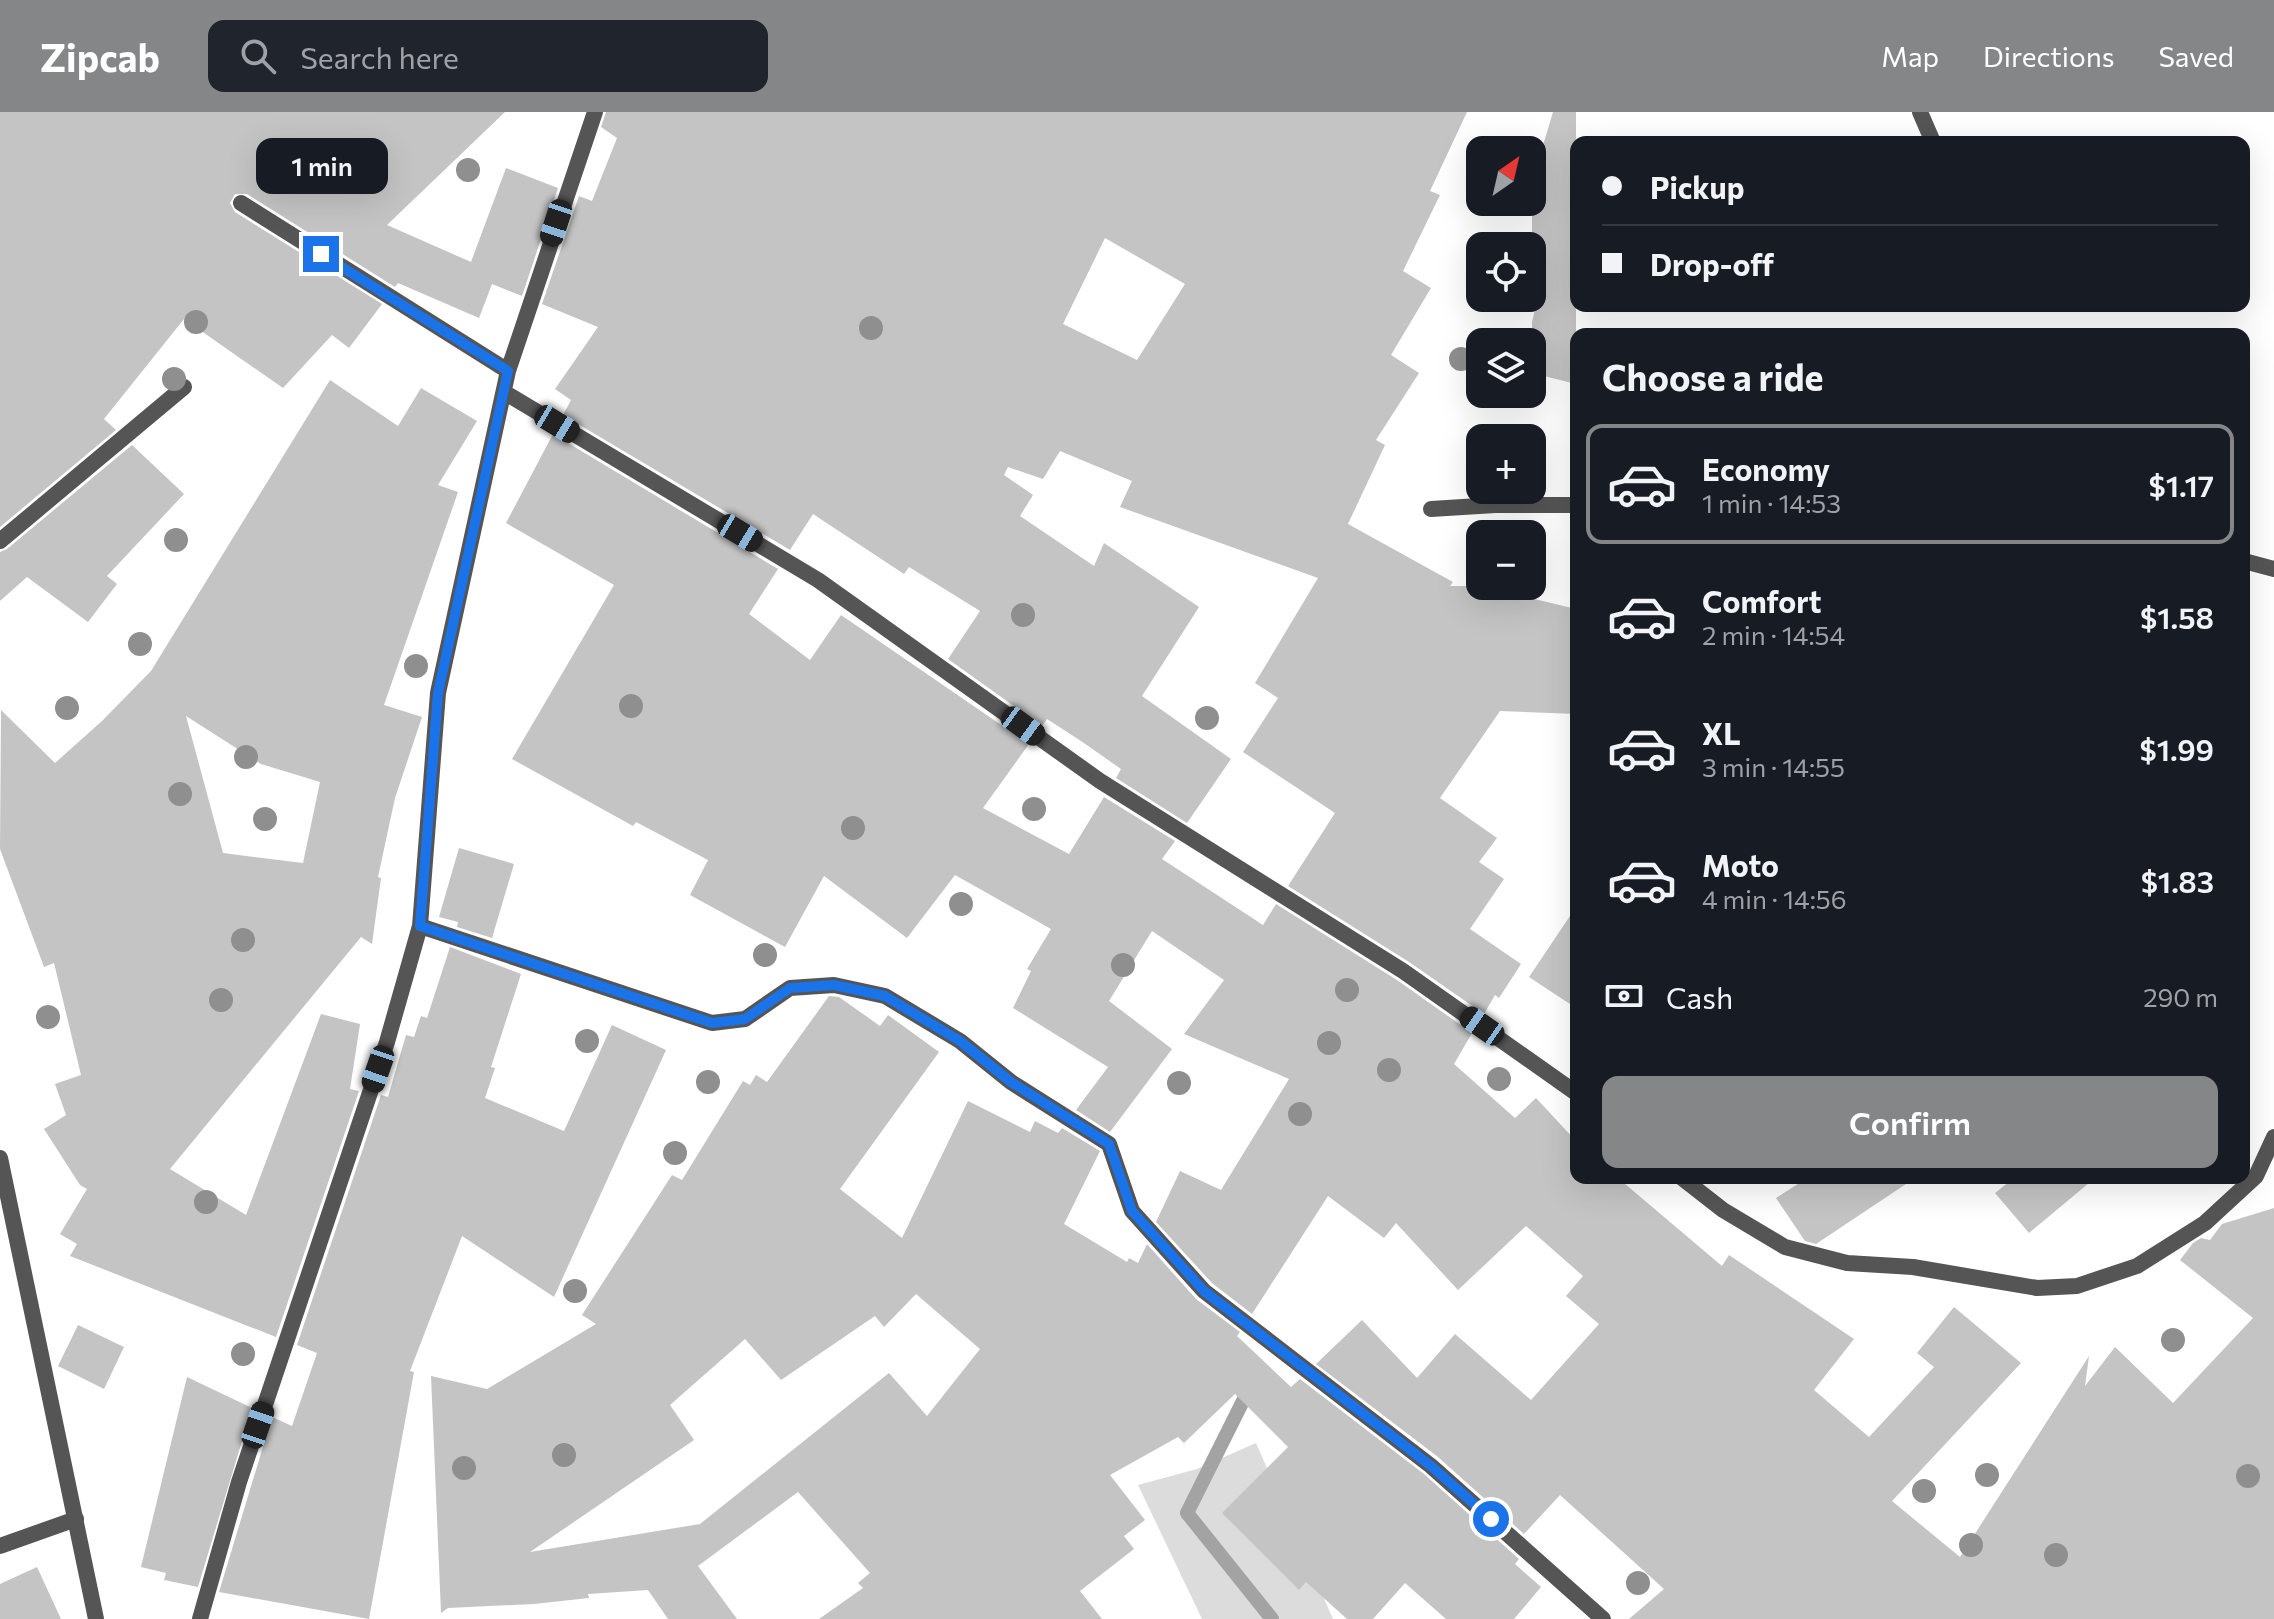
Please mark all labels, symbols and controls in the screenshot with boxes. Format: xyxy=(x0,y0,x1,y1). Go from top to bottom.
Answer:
search box xyxy=(208,20,768,92)
text: Zipcab xyxy=(40,33,160,80)
icon: search xyxy=(236,34,280,78)
text: Search here xyxy=(300,38,459,75)
text: Map xyxy=(1881,39,1939,73)
text: Directions xyxy=(1983,39,2114,73)
text: Saved xyxy=(2158,39,2234,73)
north arrow xyxy=(1466,136,1546,216)
map controls xyxy=(1466,136,1546,600)
callout: 1 min xyxy=(255,138,387,194)
text: 1 min xyxy=(291,150,353,181)
text: Pickup xyxy=(1650,168,1744,205)
car xyxy=(537,196,575,250)
button: locate xyxy=(1466,232,1546,312)
route end xyxy=(303,236,339,272)
text: Drop-off xyxy=(1650,245,1774,282)
button: layers xyxy=(1466,328,1546,408)
text: Choose a ride xyxy=(1602,354,1823,398)
car xyxy=(530,401,584,447)
button: + xyxy=(1466,424,1546,504)
icon: car xyxy=(1606,448,1678,520)
text: Economy xyxy=(1702,450,1830,487)
text: $1.17 xyxy=(2149,466,2214,503)
text: 1 min · 14:53 xyxy=(1702,487,1841,518)
car xyxy=(713,510,767,556)
button: − xyxy=(1466,520,1546,600)
icon: car xyxy=(1606,580,1678,652)
text: Comfort xyxy=(1702,582,1821,619)
text: $1.58 xyxy=(2140,598,2214,635)
text: 2 min · 14:54 xyxy=(1702,619,1845,650)
car xyxy=(997,702,1049,750)
icon: car xyxy=(1606,712,1678,784)
text: XL xyxy=(1702,714,1741,751)
text: $1.99 xyxy=(2140,730,2214,767)
text: 3 min · 14:55 xyxy=(1702,751,1845,782)
icon: car xyxy=(1606,844,1678,916)
text: Moto xyxy=(1702,846,1779,883)
text: $1.83 xyxy=(2141,862,2214,899)
text: 4 min · 14:56 xyxy=(1702,883,1847,914)
icon: cash xyxy=(1602,974,1646,1018)
text: Cash xyxy=(1666,978,1733,1015)
text: 290 m xyxy=(2143,981,2218,1012)
car xyxy=(1455,1002,1509,1050)
car xyxy=(359,1042,397,1096)
button: Confirm xyxy=(1602,1076,2218,1168)
car xyxy=(239,1398,277,1452)
route start xyxy=(1473,1501,1509,1537)

